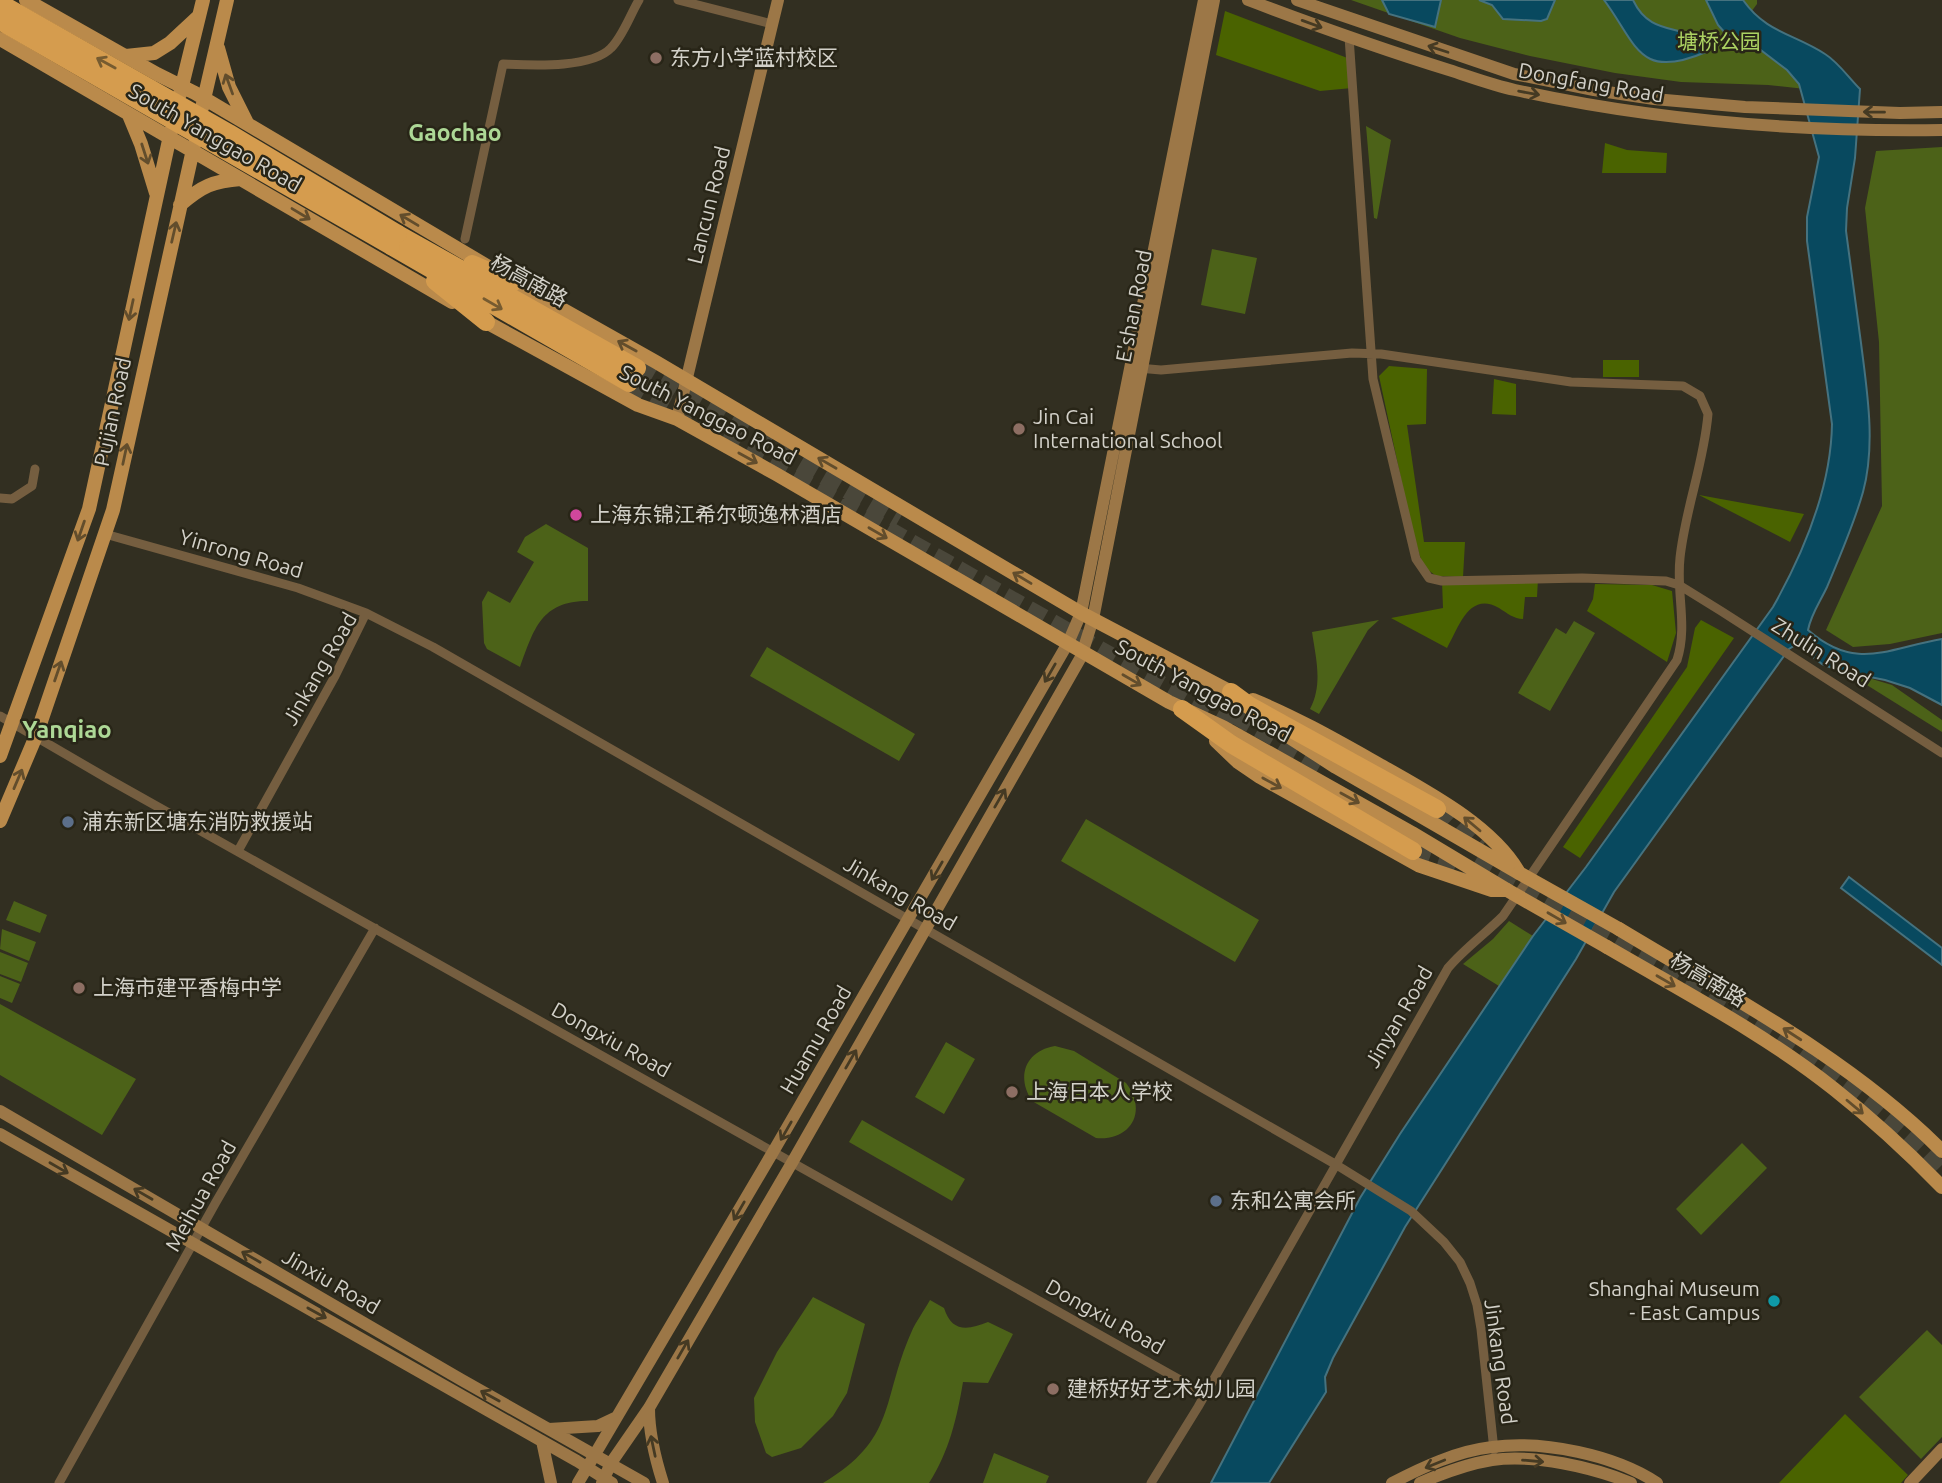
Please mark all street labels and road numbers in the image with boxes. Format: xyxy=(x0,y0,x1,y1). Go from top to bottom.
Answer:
street label: Dongfang Road xyxy=(1517,57,1666,107)
street label: South Yanggao Road xyxy=(125,78,306,196)
street label: Lancun Road xyxy=(682,143,734,266)
street label: E'shan Road xyxy=(1110,248,1156,364)
street label: 杨高南路 xyxy=(487,249,572,311)
street label: Pujian Road xyxy=(89,355,135,468)
street label: South Yanggao Road xyxy=(616,359,801,469)
street label: Yinrong Road xyxy=(177,524,306,582)
street label: Jinkang Road xyxy=(277,608,361,729)
street label: Zhulin Road xyxy=(1768,612,1875,692)
street label: South Yanggao Road xyxy=(1112,634,1295,746)
street label: Jinkang Road xyxy=(840,851,961,935)
street label: 杨高南路 xyxy=(1666,947,1751,1011)
street label: Jinyan Road xyxy=(1359,961,1437,1072)
street label: Huamu Road xyxy=(775,981,856,1098)
street label: Dongxiu Road xyxy=(548,997,675,1082)
street label: Meihua Road xyxy=(160,1136,240,1255)
street label: Jinxiu Road xyxy=(279,1244,384,1319)
street label: Dongxiu Road xyxy=(1042,1274,1169,1359)
street label: Jinkang Road xyxy=(1480,1298,1522,1426)

